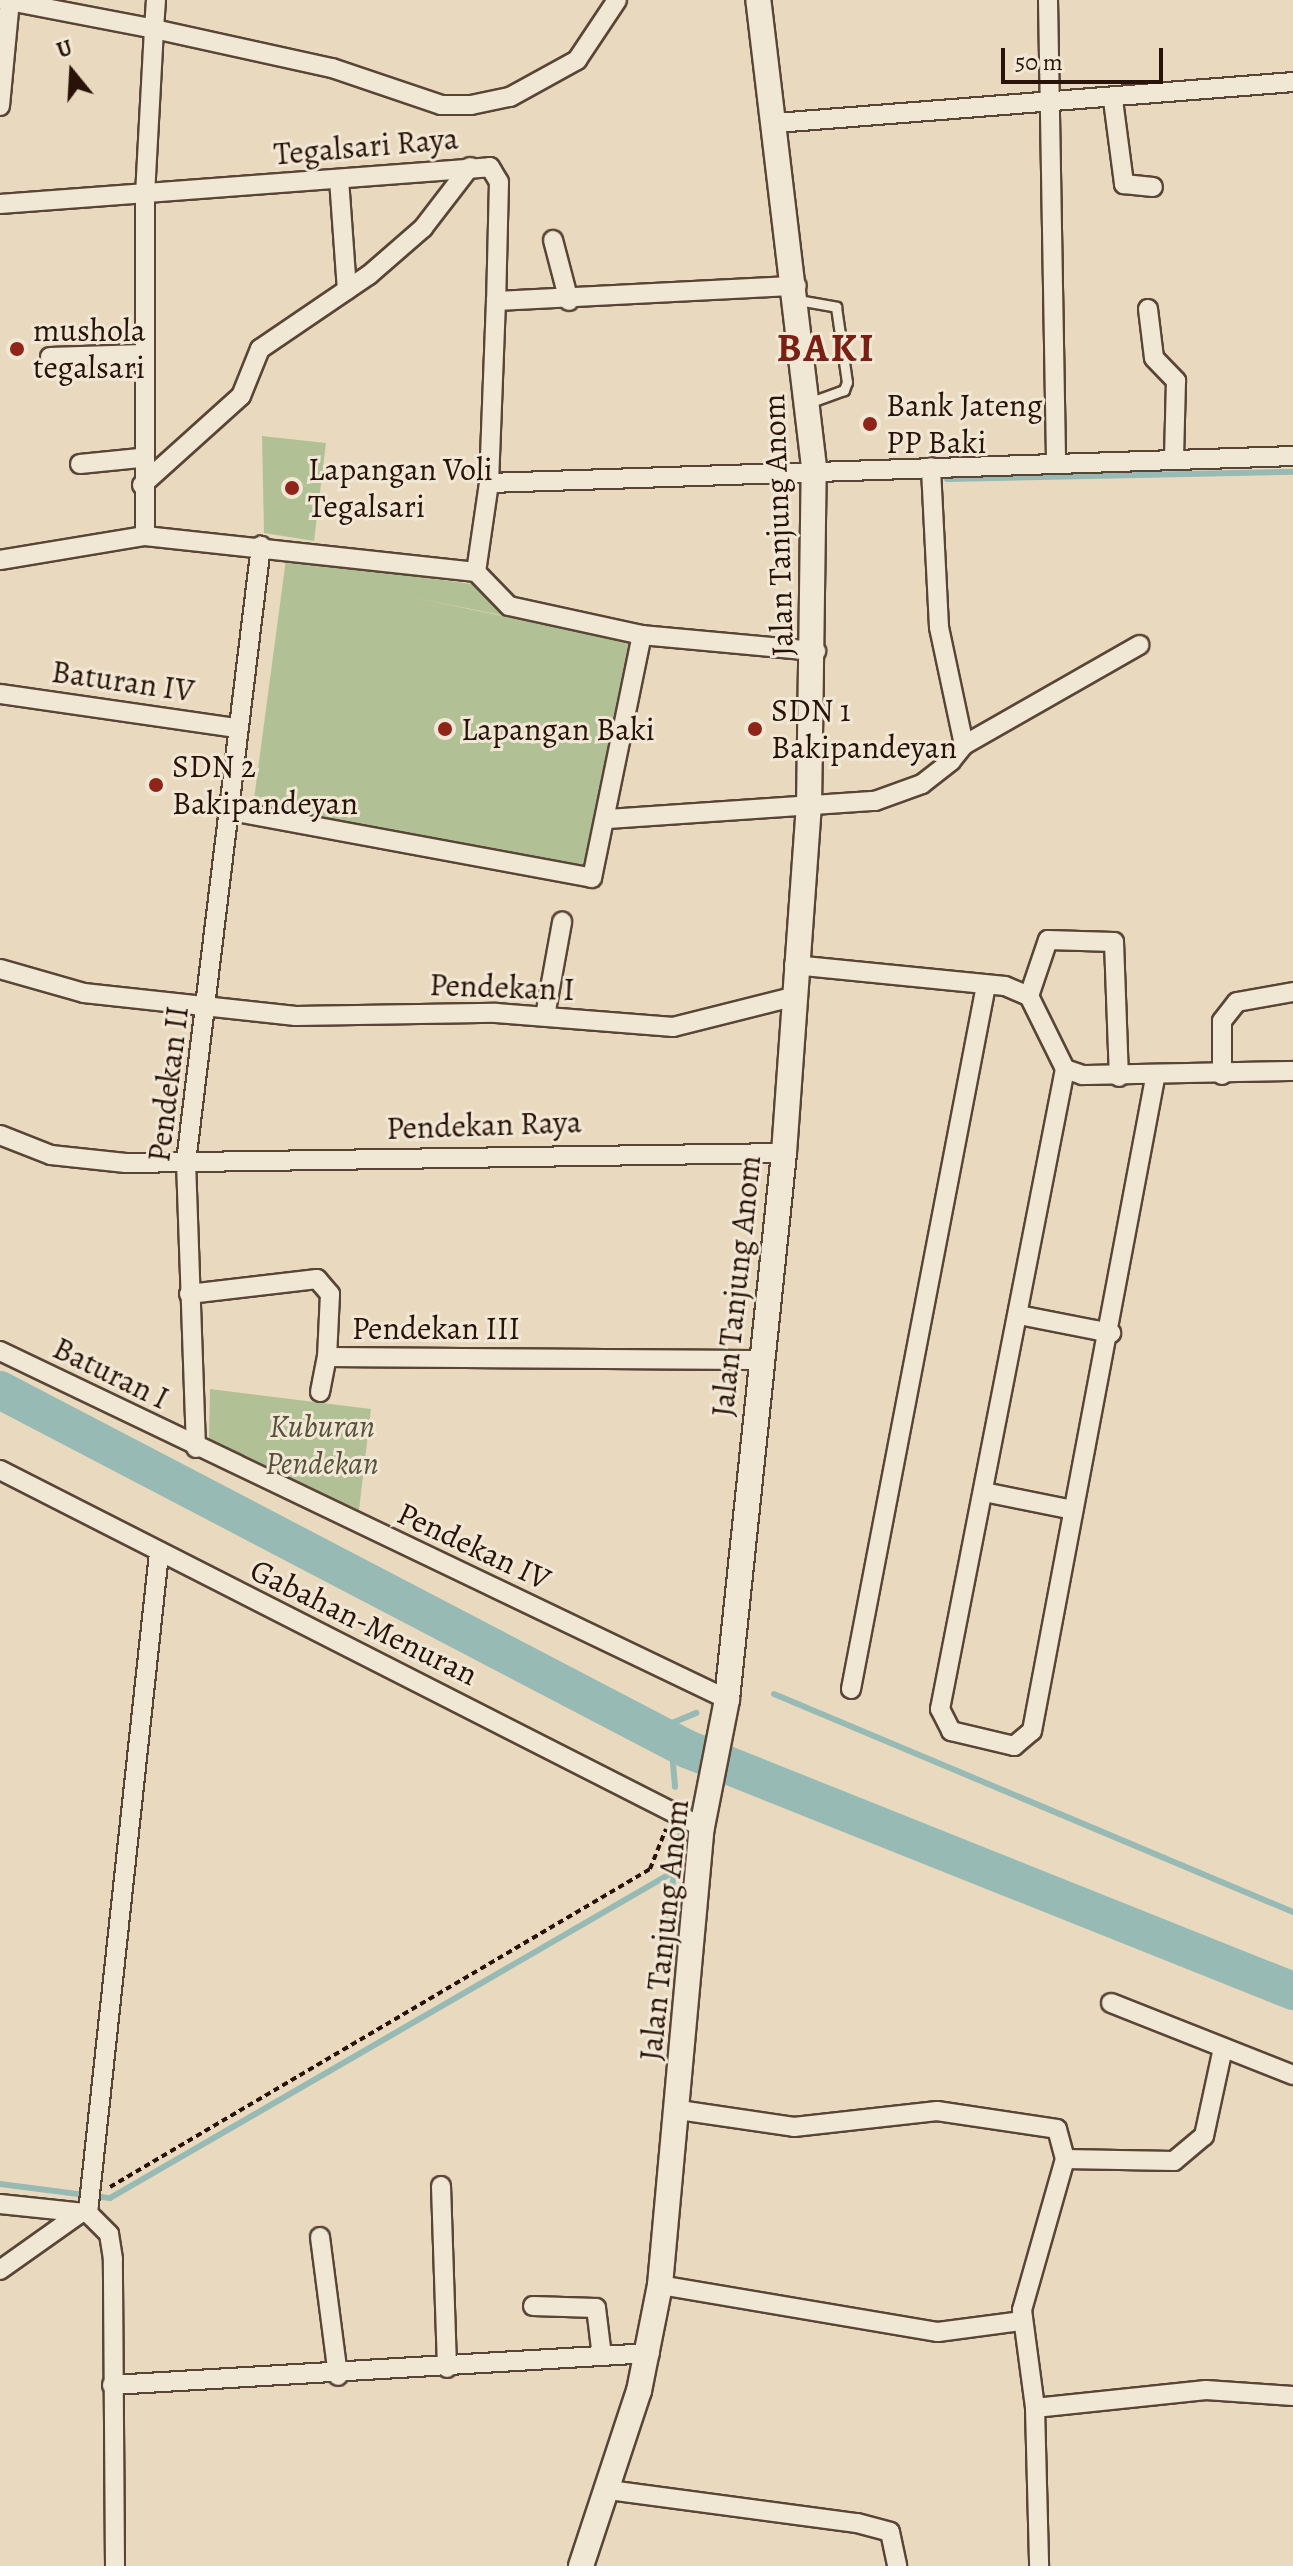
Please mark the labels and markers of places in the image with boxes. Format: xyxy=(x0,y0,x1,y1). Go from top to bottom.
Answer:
place label: mushola tegalsari xyxy=(33,312,146,387)
marker: mushola tegalsari xyxy=(8,340,26,358)
place label: Bank Jateng PP Baki xyxy=(886,387,1043,462)
marker: Bank Jateng PP Baki xyxy=(861,415,879,433)
place label: Lapangan Voli Tegalsari xyxy=(308,451,493,526)
marker: Lapangan Voli Tegalsari xyxy=(283,479,301,497)
place label: SDN 1 Bakipandeyan xyxy=(771,692,957,767)
place label: Lapangan Baki xyxy=(461,710,655,748)
marker: Lapangan Baki xyxy=(436,720,454,738)
marker: SDN 1 Bakipandeyan xyxy=(746,720,764,738)
place label: SDN 2 Bakipandeyan xyxy=(172,748,358,823)
marker: SDN 2 Bakipandeyan xyxy=(147,776,165,794)

